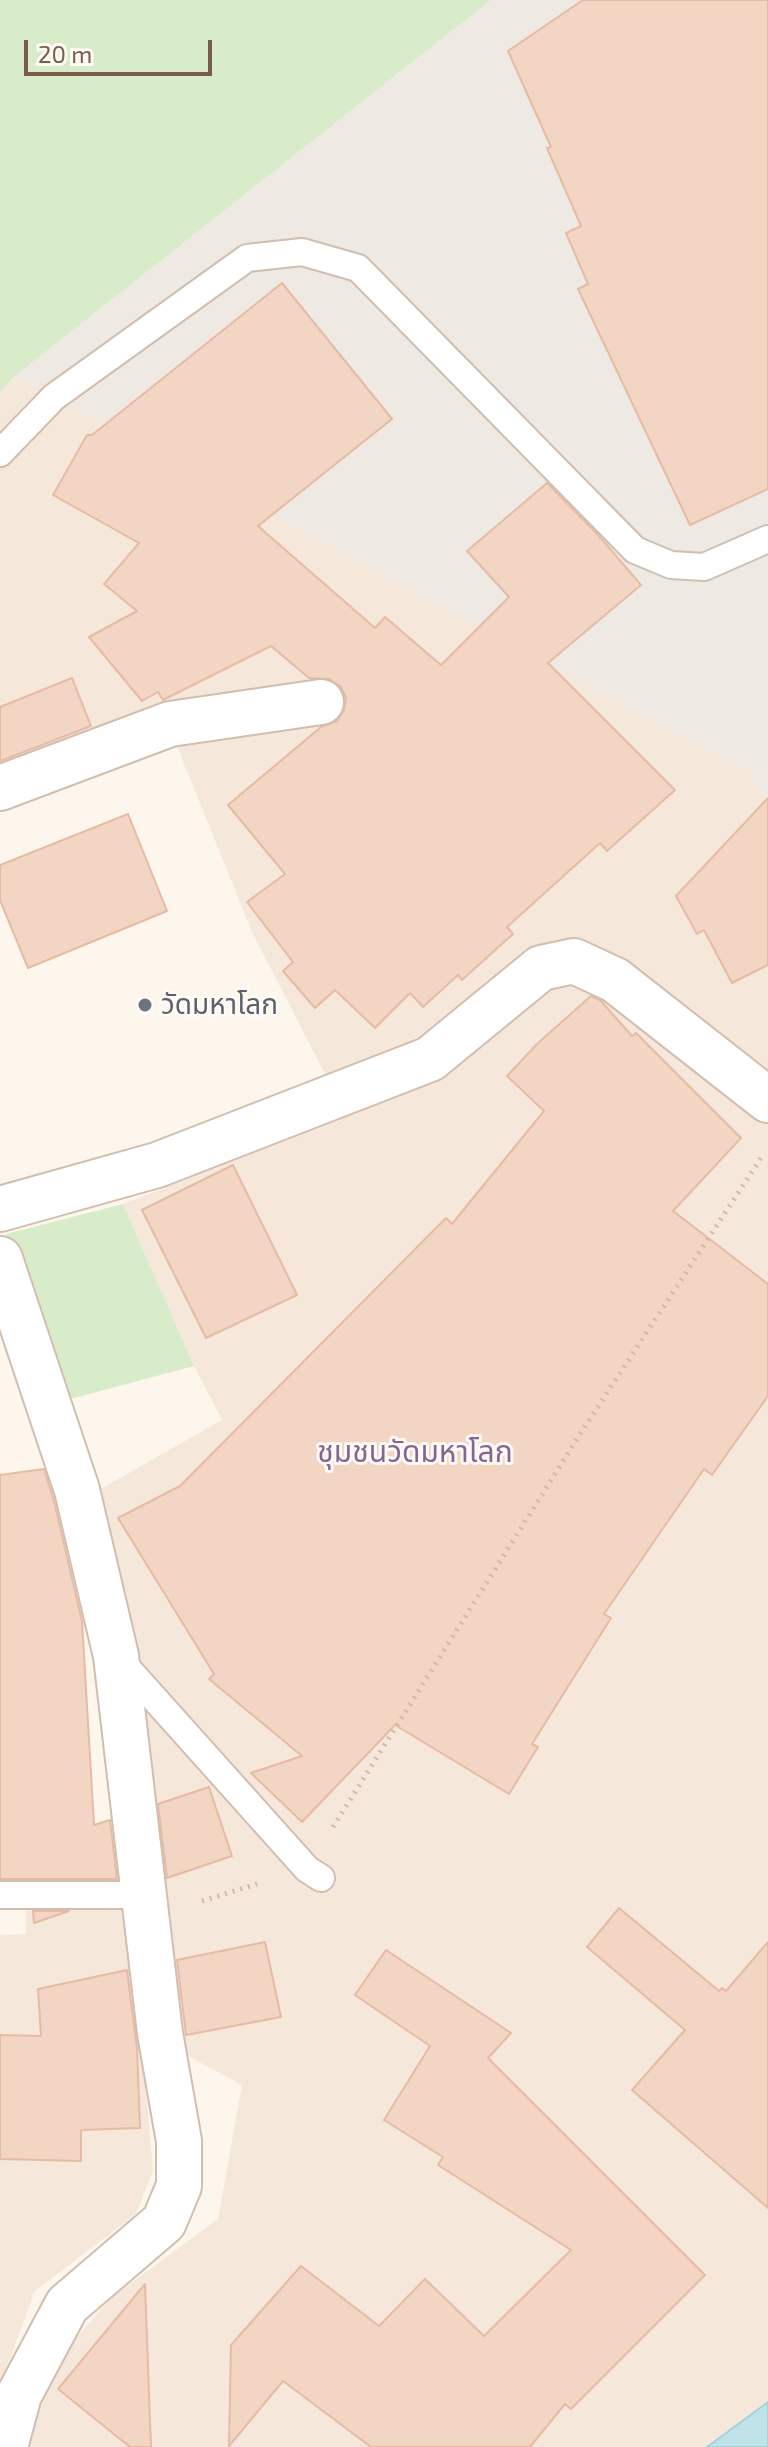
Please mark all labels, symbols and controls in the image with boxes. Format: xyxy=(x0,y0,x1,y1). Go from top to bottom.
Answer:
scale bar xyxy=(28,24,216,74)
text: 20 m xyxy=(38,39,92,68)
place label: วัดมหาโลก xyxy=(161,988,278,1022)
marker: วัดมหาโลก xyxy=(136,996,154,1014)
district label: ชุมชนวัดมหาโลก xyxy=(317,1434,513,1470)

